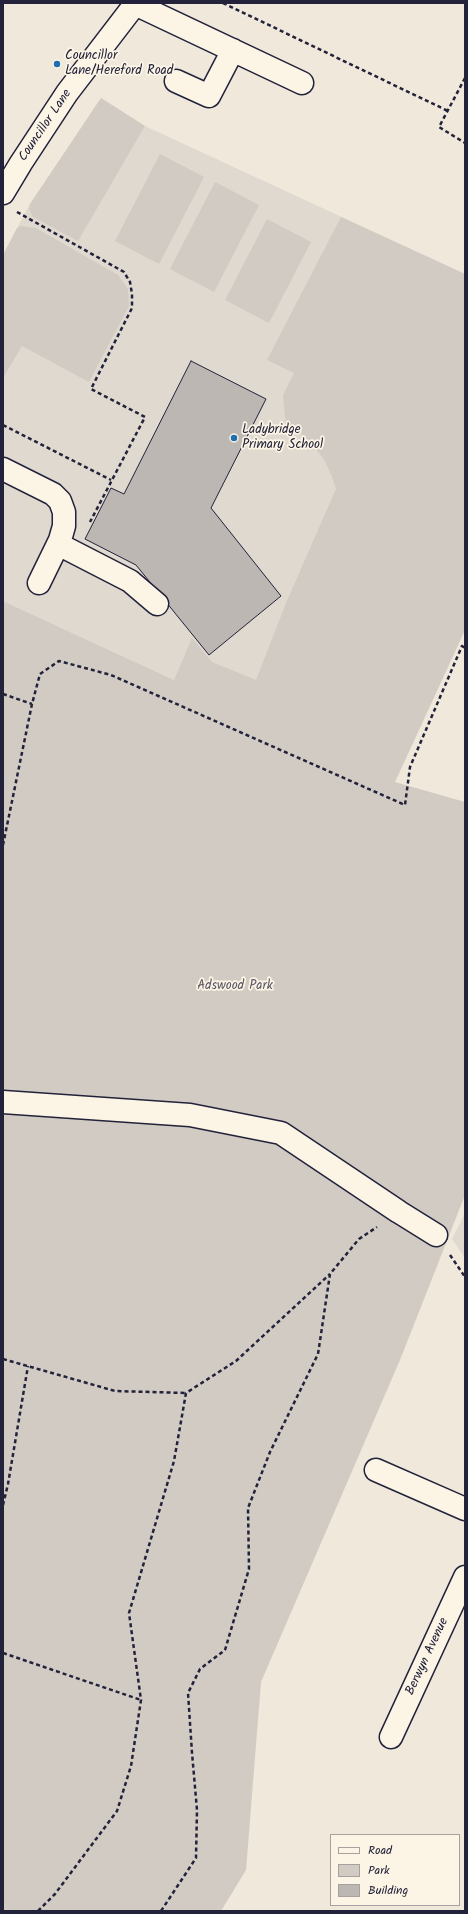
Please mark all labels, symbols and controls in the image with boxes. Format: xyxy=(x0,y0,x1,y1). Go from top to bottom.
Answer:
place label: Councillor Lane/Hereford Road xyxy=(65,49,173,80)
marker: Councillor Lane/Hereford Road xyxy=(52,59,62,69)
street label: Councillor Lane xyxy=(16,87,76,165)
place label: Ladybridge Primary School xyxy=(242,423,323,454)
marker: Ladybridge Primary School xyxy=(229,433,239,443)
park label: Adswood Park xyxy=(197,979,273,995)
street label: Berwyn Avenue xyxy=(403,1616,453,1698)
legend xyxy=(330,1834,460,1906)
text: Road xyxy=(368,1841,392,1860)
text: Park xyxy=(368,1861,390,1880)
text: Building xyxy=(368,1881,408,1900)

